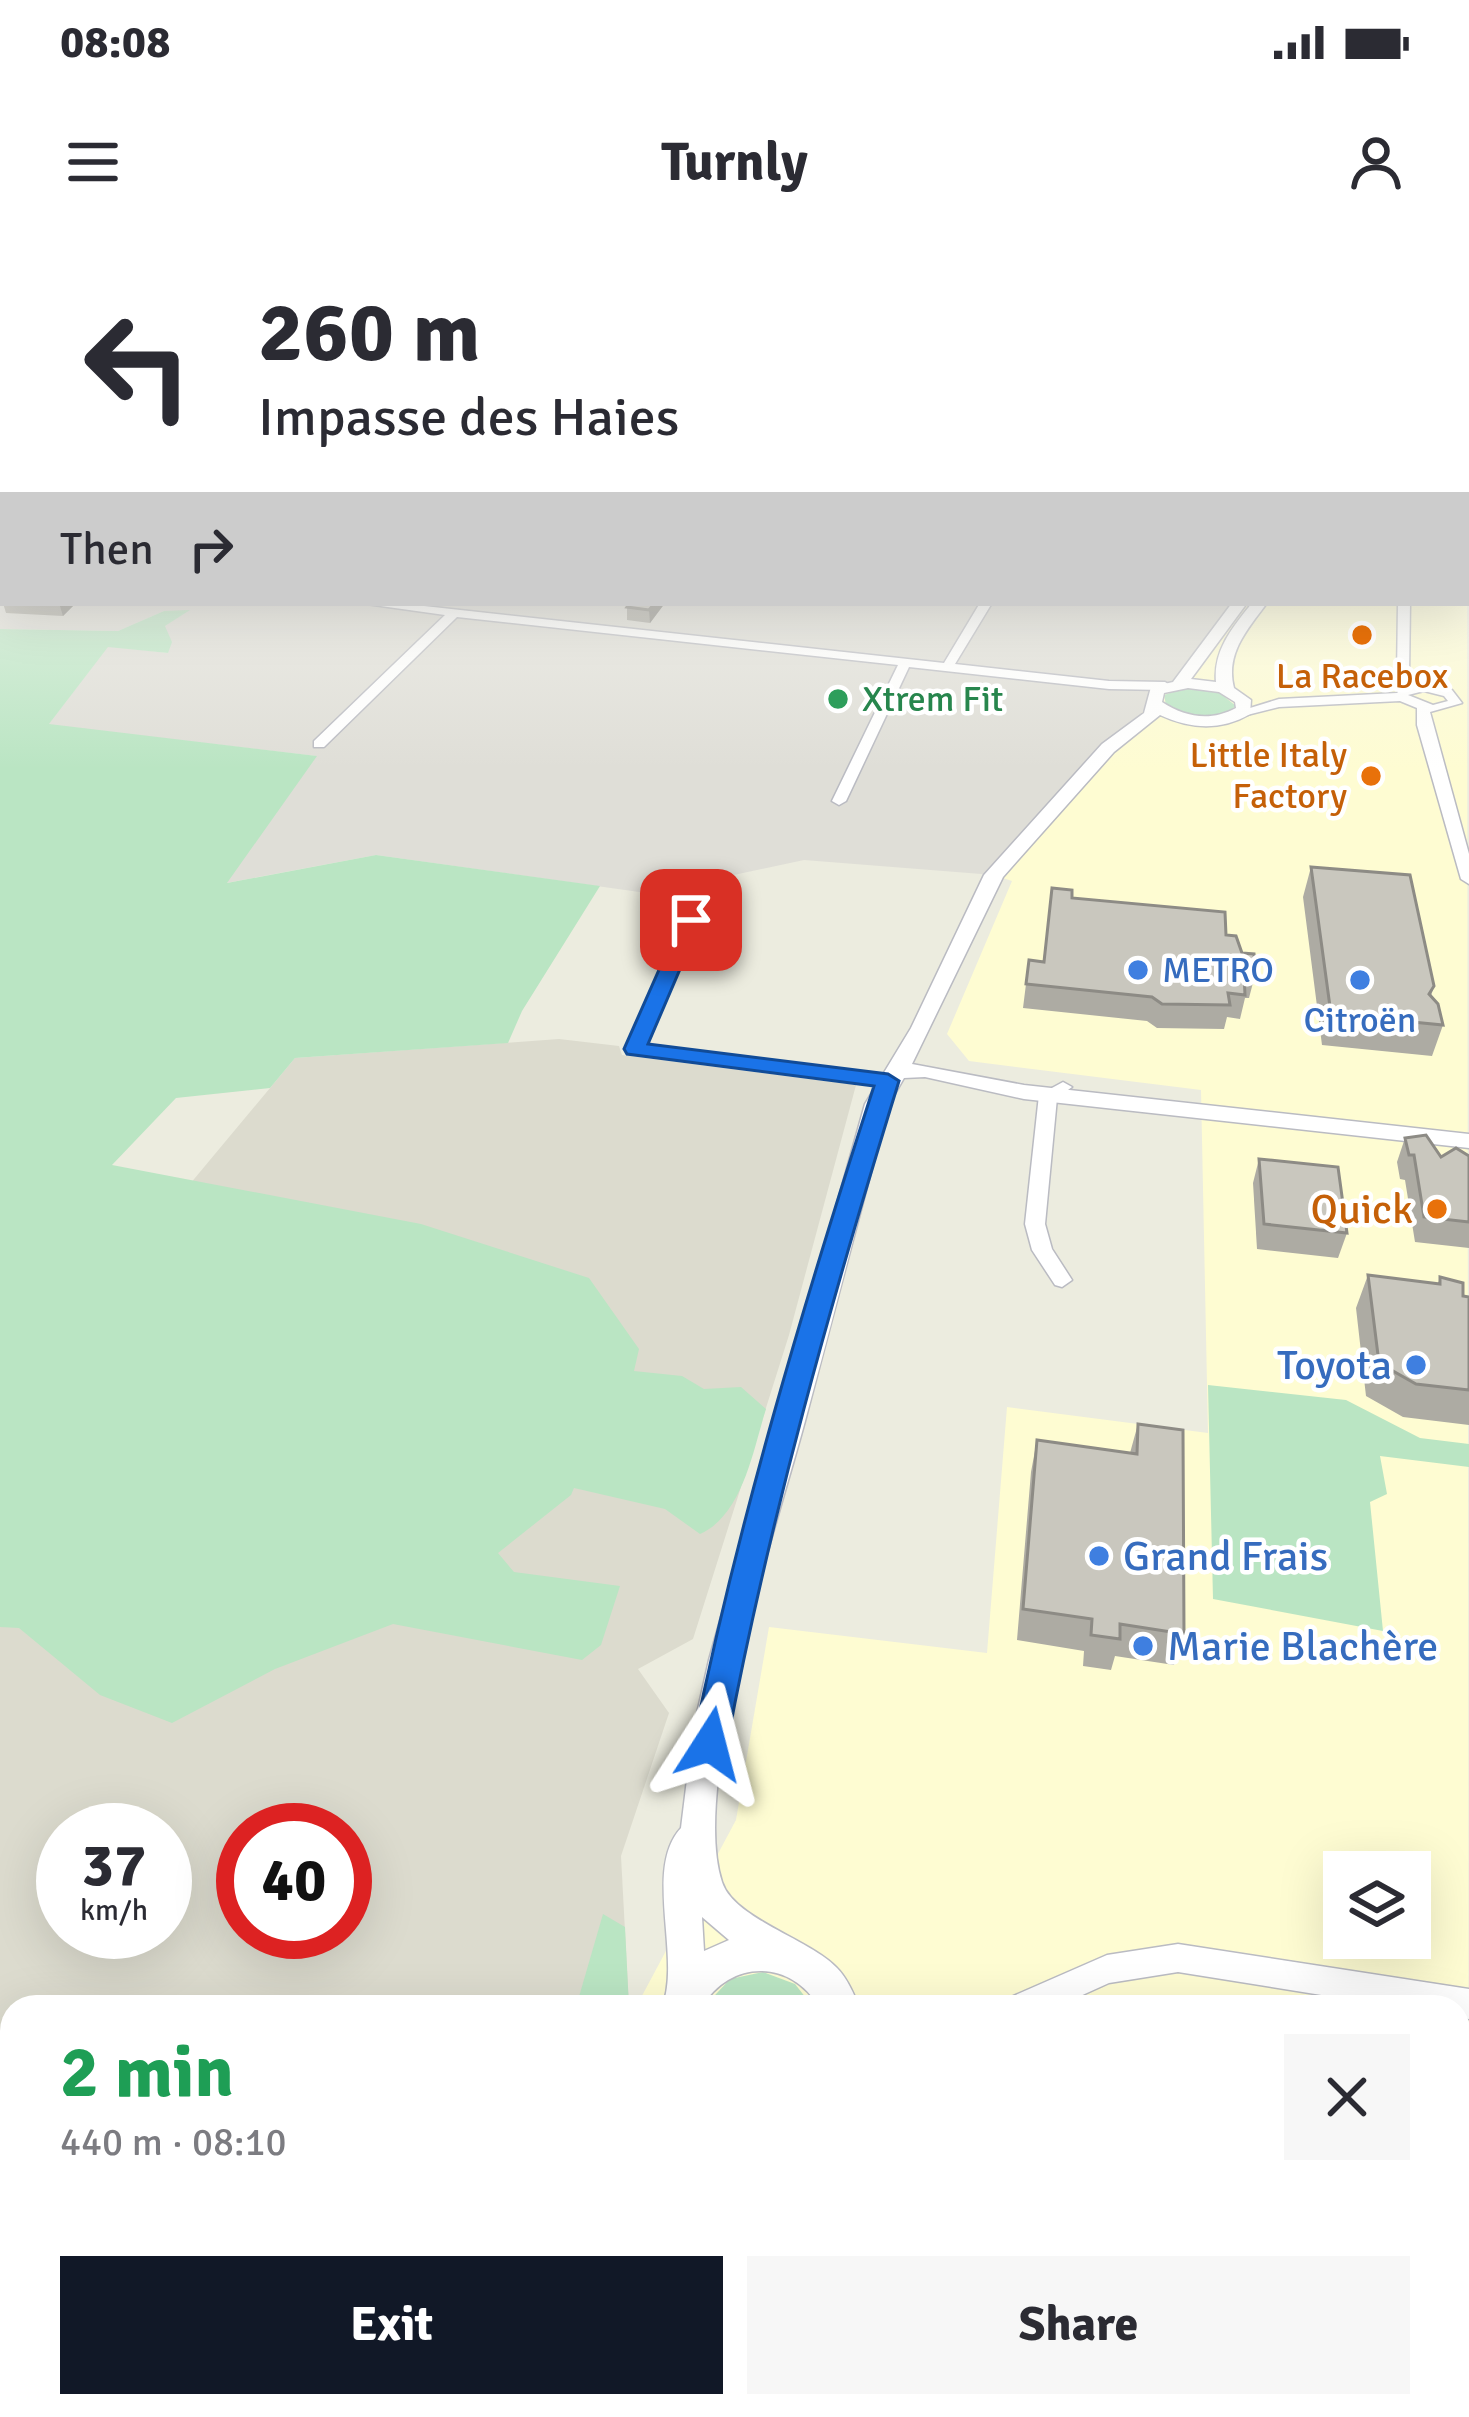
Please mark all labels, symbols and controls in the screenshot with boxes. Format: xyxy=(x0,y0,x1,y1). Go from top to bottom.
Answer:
text: 08:08 xyxy=(60,15,170,70)
icon: menu xyxy=(60,129,126,195)
text: Turnly xyxy=(661,129,808,196)
icon: person xyxy=(1343,129,1409,195)
text: 260 m xyxy=(258,281,480,385)
icon: left xyxy=(60,288,216,444)
text: Impasse des Haies xyxy=(258,384,679,451)
icon: right xyxy=(178,516,244,582)
text: Then xyxy=(60,522,154,577)
marker: La Racebox xyxy=(1349,622,1375,648)
place label: La Racebox xyxy=(1276,654,1449,699)
place label: Xtrem Fit xyxy=(862,677,1003,722)
marker: Xtrem Fit xyxy=(825,686,851,712)
place label: Little Italy Factory xyxy=(1190,733,1347,819)
marker: Little Italy Factory xyxy=(1358,763,1384,789)
pin xyxy=(640,869,742,971)
icon: arrive xyxy=(658,887,724,953)
place label: METRO xyxy=(1162,948,1274,993)
marker: METRO xyxy=(1125,957,1151,983)
marker: Citroën xyxy=(1347,967,1373,993)
place label: Citroën xyxy=(1304,998,1416,1043)
place label: Quick xyxy=(1311,1184,1413,1235)
marker: Quick xyxy=(1424,1196,1450,1222)
place label: Toyota xyxy=(1277,1340,1392,1391)
marker: Toyota xyxy=(1403,1352,1429,1378)
place label: Grand Frais xyxy=(1123,1531,1328,1582)
marker: Grand Frais xyxy=(1086,1543,1112,1569)
place label: Marie Blachère xyxy=(1167,1621,1438,1672)
marker: Marie Blachère xyxy=(1130,1633,1156,1659)
position arrow xyxy=(647,1681,773,1807)
speed limit sign: 40 xyxy=(216,1803,372,1959)
text: 37 xyxy=(82,1829,146,1903)
map controls xyxy=(1323,1851,1431,1959)
button: layers xyxy=(1323,1851,1431,1959)
text: km/h xyxy=(80,1892,148,1929)
text: 2 min xyxy=(60,2028,234,2117)
button: close xyxy=(1284,2034,1410,2160)
text: 440 m · 08:10 xyxy=(60,2118,287,2166)
button: Exit xyxy=(60,2256,723,2394)
button: Share xyxy=(747,2256,1410,2394)

